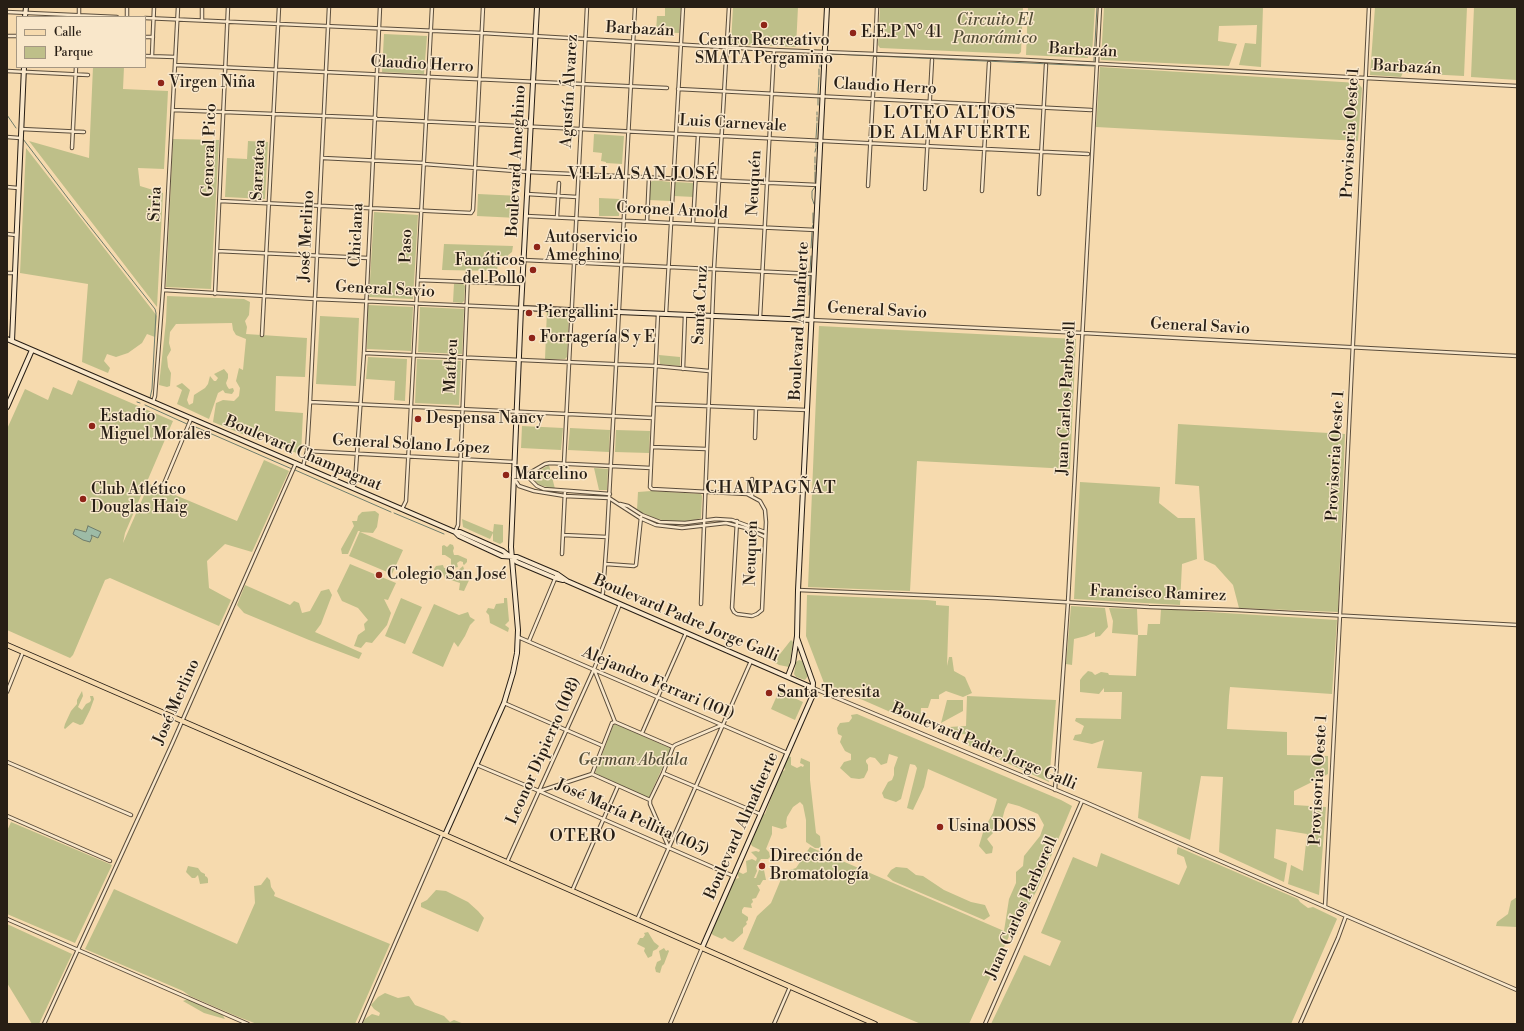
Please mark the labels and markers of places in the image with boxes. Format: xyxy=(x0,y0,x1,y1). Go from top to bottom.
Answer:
marker: Centro Recreativo SMATA Pergamino xyxy=(759,20,769,30)
place label: E.E.P N° 41 xyxy=(861,23,942,43)
marker: E.E.P N° 41 xyxy=(848,28,858,38)
place label: Centro Recreativo SMATA Pergamino xyxy=(695,31,833,69)
place label: Virgen Niña xyxy=(169,73,255,93)
marker: Virgen Niña xyxy=(156,78,166,88)
place label: Autoservicio Ameghino xyxy=(545,228,638,266)
marker: Autoservicio Ameghino xyxy=(532,242,542,252)
place label: Fanáticos del Pollo xyxy=(455,251,525,289)
marker: Fanáticos del Pollo xyxy=(528,265,538,275)
place label: Piergallini xyxy=(537,303,614,323)
marker: Piergallini xyxy=(524,308,534,318)
place label: Forragería S y E xyxy=(540,328,655,348)
marker: Forragería S y E xyxy=(527,333,537,343)
place label: Estadio Miguel Morales xyxy=(100,407,211,445)
place label: Despensa Nancy xyxy=(426,409,544,429)
marker: Despensa Nancy xyxy=(413,414,423,424)
marker: Estadio Miguel Morales xyxy=(87,421,97,431)
place label: Marcelino xyxy=(514,465,588,485)
marker: Marcelino xyxy=(501,470,511,480)
place label: Club Atlético Douglas Haig xyxy=(91,480,187,518)
marker: Club Atlético Douglas Haig xyxy=(78,494,88,504)
place label: Colegio San José xyxy=(387,565,507,585)
marker: Colegio San José xyxy=(374,570,384,580)
place label: Santa Teresita xyxy=(777,683,880,703)
marker: Santa Teresita xyxy=(764,688,774,698)
place label: Usina DOSS xyxy=(948,817,1036,837)
marker: Usina DOSS xyxy=(935,822,945,832)
place label: Dirección de Bromatología xyxy=(770,847,869,885)
marker: Dirección de Bromatología xyxy=(757,861,767,871)

